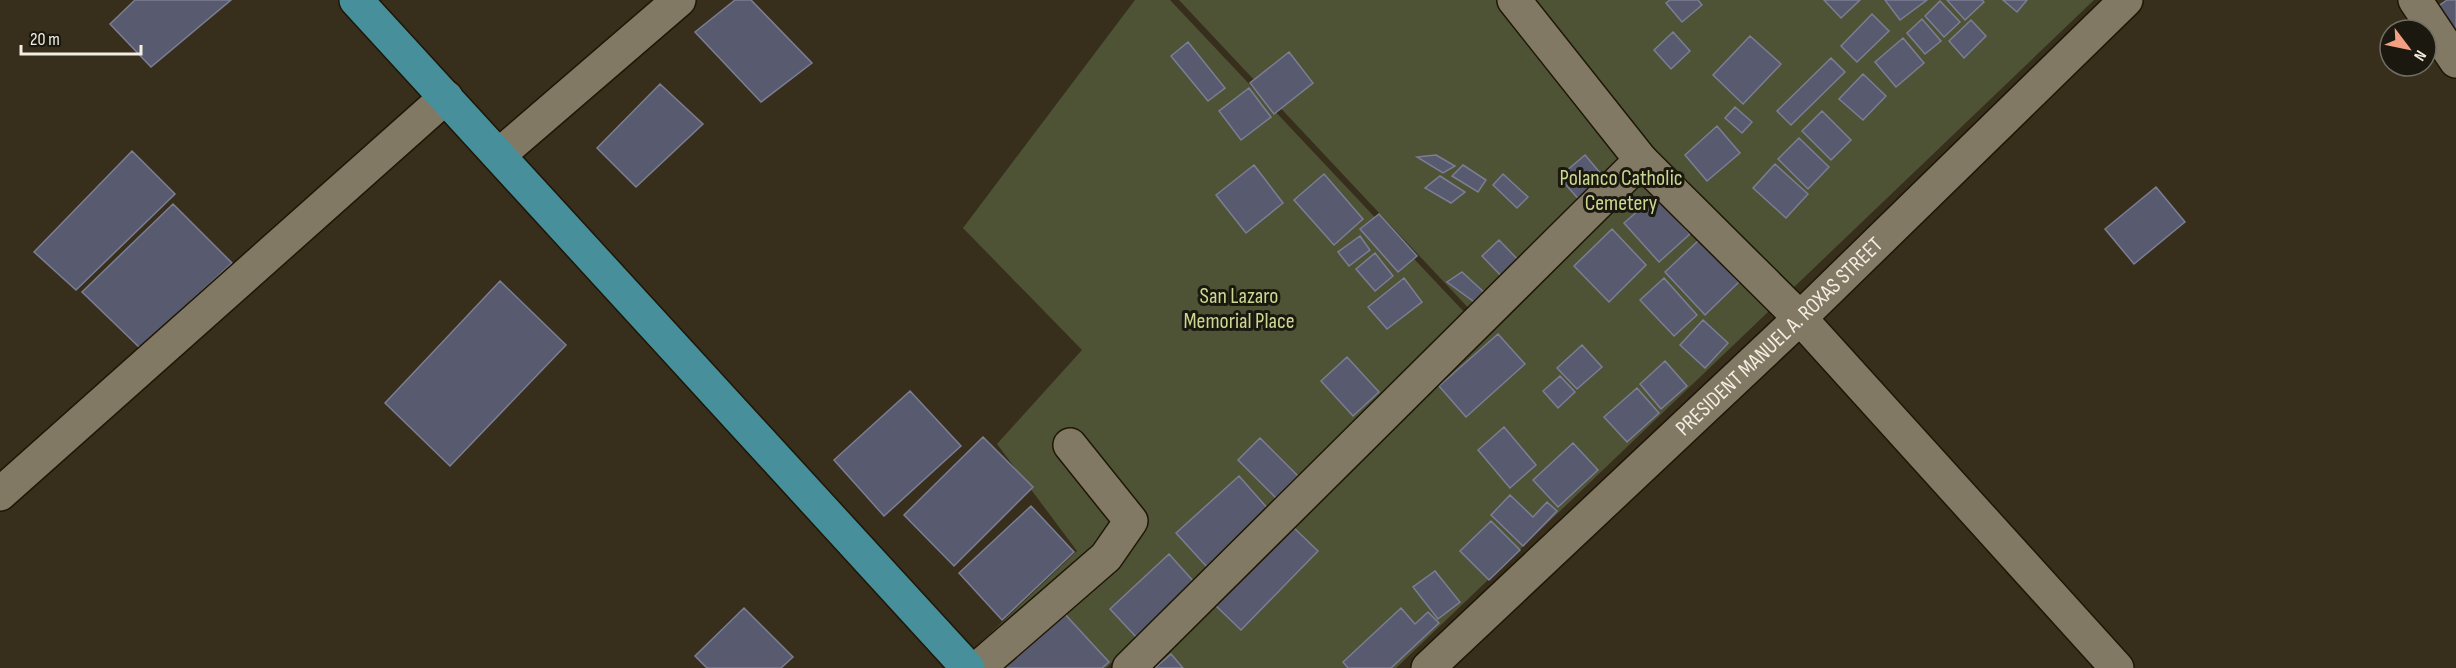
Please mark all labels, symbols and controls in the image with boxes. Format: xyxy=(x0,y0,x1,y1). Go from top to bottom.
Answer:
scale bar xyxy=(21,18,141,56)
north arrow xyxy=(2378,18,2438,78)
text: 20 m xyxy=(30,29,60,50)
text: N xyxy=(2409,46,2430,64)
park label: Polanco Catholic Cemetery xyxy=(1559,165,1683,217)
street label: PRESIDENT MANUEL A. ROXAS STREET xyxy=(1670,231,1889,442)
park label: San Lazaro Memorial Place xyxy=(1183,283,1295,335)

